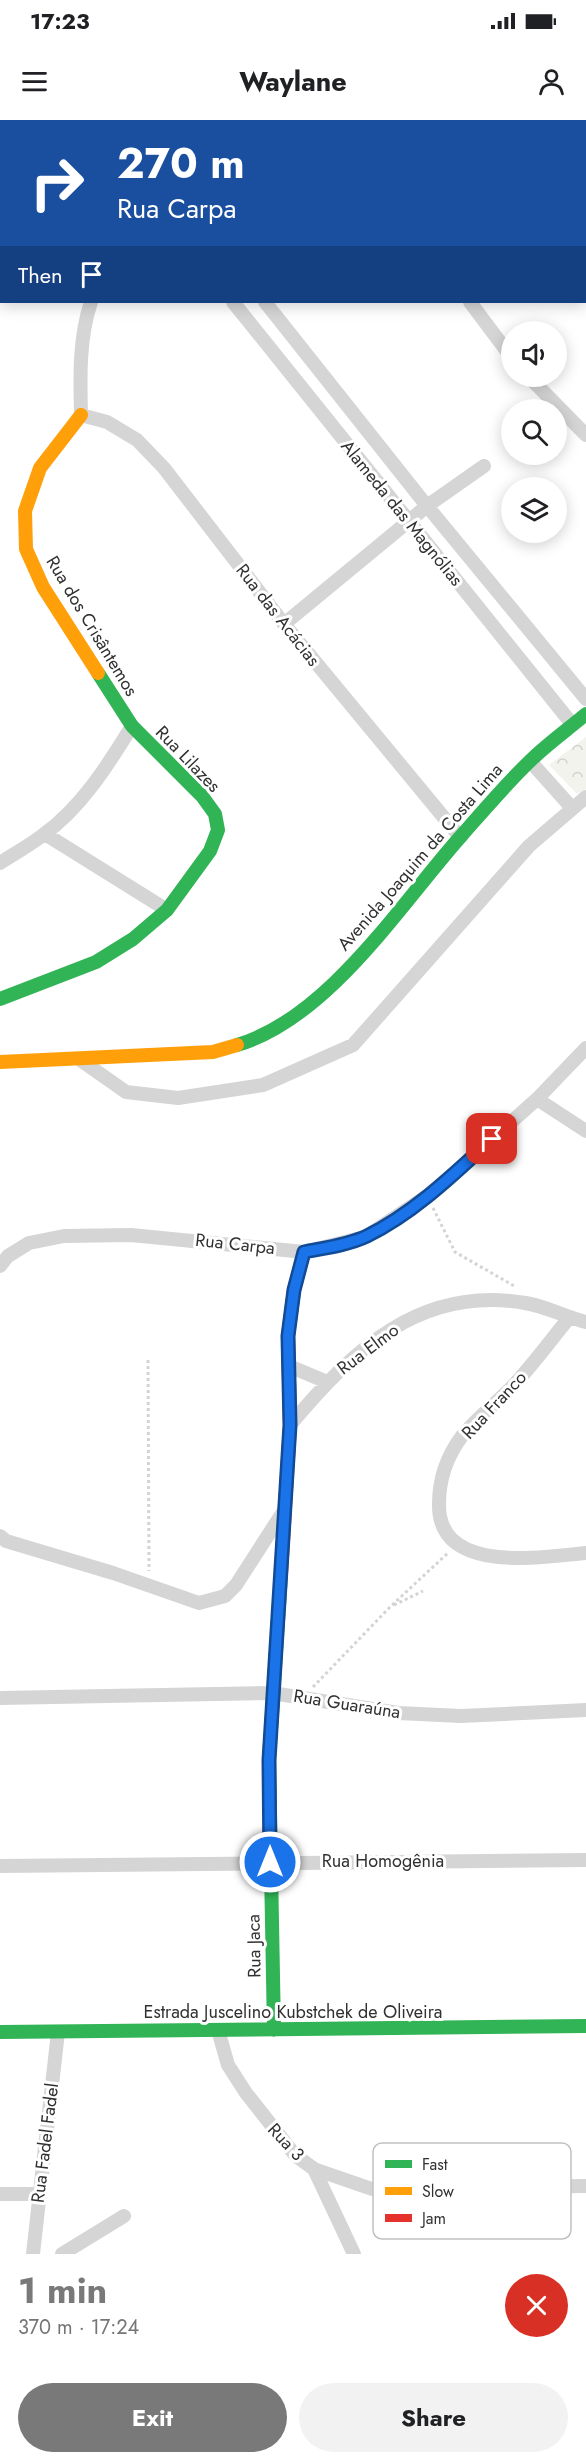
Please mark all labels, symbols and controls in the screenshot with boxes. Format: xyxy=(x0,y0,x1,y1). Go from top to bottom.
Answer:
text: 17:23 xyxy=(30,5,90,37)
text: Waylane xyxy=(239,62,347,101)
icon: menu xyxy=(18,65,51,98)
icon: person xyxy=(535,65,568,98)
text: 270 m xyxy=(117,133,245,194)
icon: right xyxy=(18,144,96,222)
text: Rua Carpa xyxy=(117,189,237,228)
icon: arrive xyxy=(75,258,108,291)
text: Then xyxy=(18,259,63,291)
map controls xyxy=(501,321,567,543)
button: sound xyxy=(501,321,567,387)
button: search xyxy=(501,399,567,465)
street label: Alameda das Magnólias xyxy=(335,434,469,592)
button: layers xyxy=(501,477,567,543)
street label: Rua dos Crisântemos xyxy=(40,551,144,701)
street label: Rua das Acácias xyxy=(230,558,326,672)
street label: Rua Lilazes xyxy=(150,720,226,798)
street label: Avenida Joaquim da Costa Lima xyxy=(331,758,509,956)
pin xyxy=(466,1113,517,1164)
icon: arrive xyxy=(475,1122,508,1155)
street label: Rua Carpa xyxy=(194,1227,276,1261)
street label: Rua Elmo xyxy=(332,1317,405,1381)
street label: Rua Franco xyxy=(456,1365,533,1445)
street label: Rua Guaraúna xyxy=(292,1683,402,1725)
position arrow xyxy=(238,1830,302,1894)
street label: Rua Homogênia xyxy=(322,1848,444,1874)
street label: Rua Jaca xyxy=(240,1914,268,1978)
street label: Estrada Juscelino Kubstchek de Oliveira xyxy=(144,1999,442,2025)
street label: Rua Fadel Fadel xyxy=(25,2082,65,2204)
street label: Rua 3 xyxy=(262,2117,310,2167)
legend xyxy=(373,2143,571,2239)
text: Fast xyxy=(422,2153,448,2176)
text: Slow xyxy=(422,2180,454,2203)
text: Jam xyxy=(420,2207,446,2230)
text: 1 min xyxy=(18,2264,107,2316)
button: close xyxy=(505,2274,568,2337)
text: 370 m · 17:24 xyxy=(18,2313,139,2342)
button: Exit xyxy=(18,2383,287,2452)
button: Share xyxy=(299,2383,568,2452)

